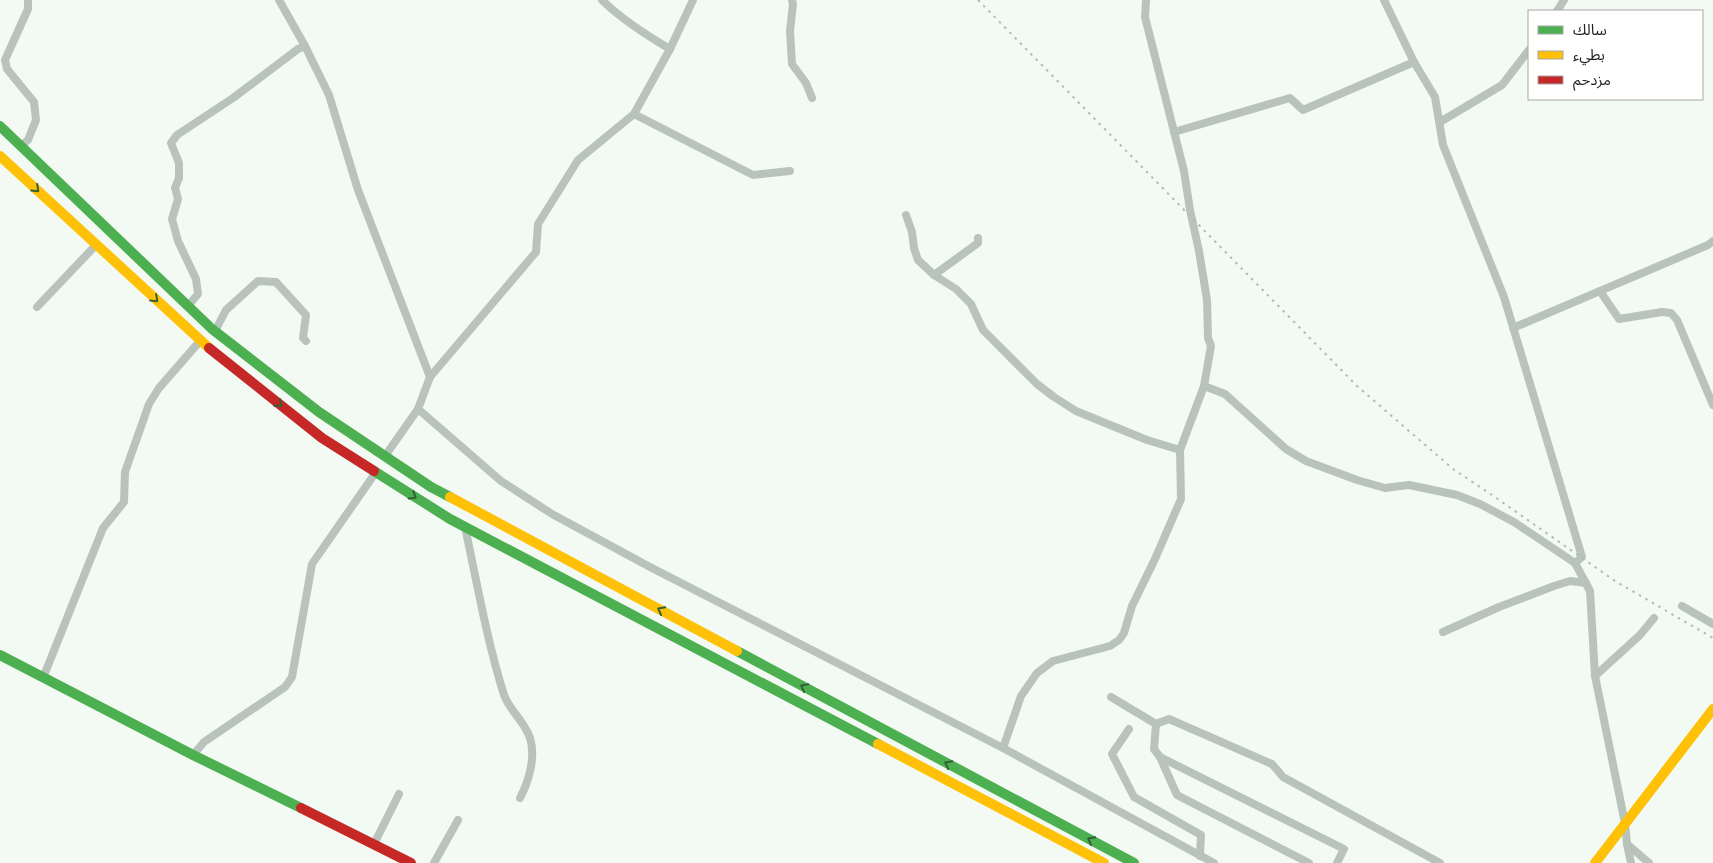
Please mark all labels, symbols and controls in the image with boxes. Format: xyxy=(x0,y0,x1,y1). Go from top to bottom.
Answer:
legend xyxy=(1528,10,1703,100)
text: سالك xyxy=(1573,21,1607,39)
text: بطيء xyxy=(1573,46,1605,66)
text: مزدحم xyxy=(1573,71,1611,91)
one-way arrow xyxy=(30,183,39,192)
one-way arrow xyxy=(149,293,158,302)
one-way arrow xyxy=(273,398,282,406)
one-way arrow xyxy=(408,489,417,499)
one-way arrow xyxy=(657,607,666,617)
one-way arrow xyxy=(801,683,810,693)
one-way arrow xyxy=(944,760,953,770)
one-way arrow xyxy=(1087,836,1096,846)

